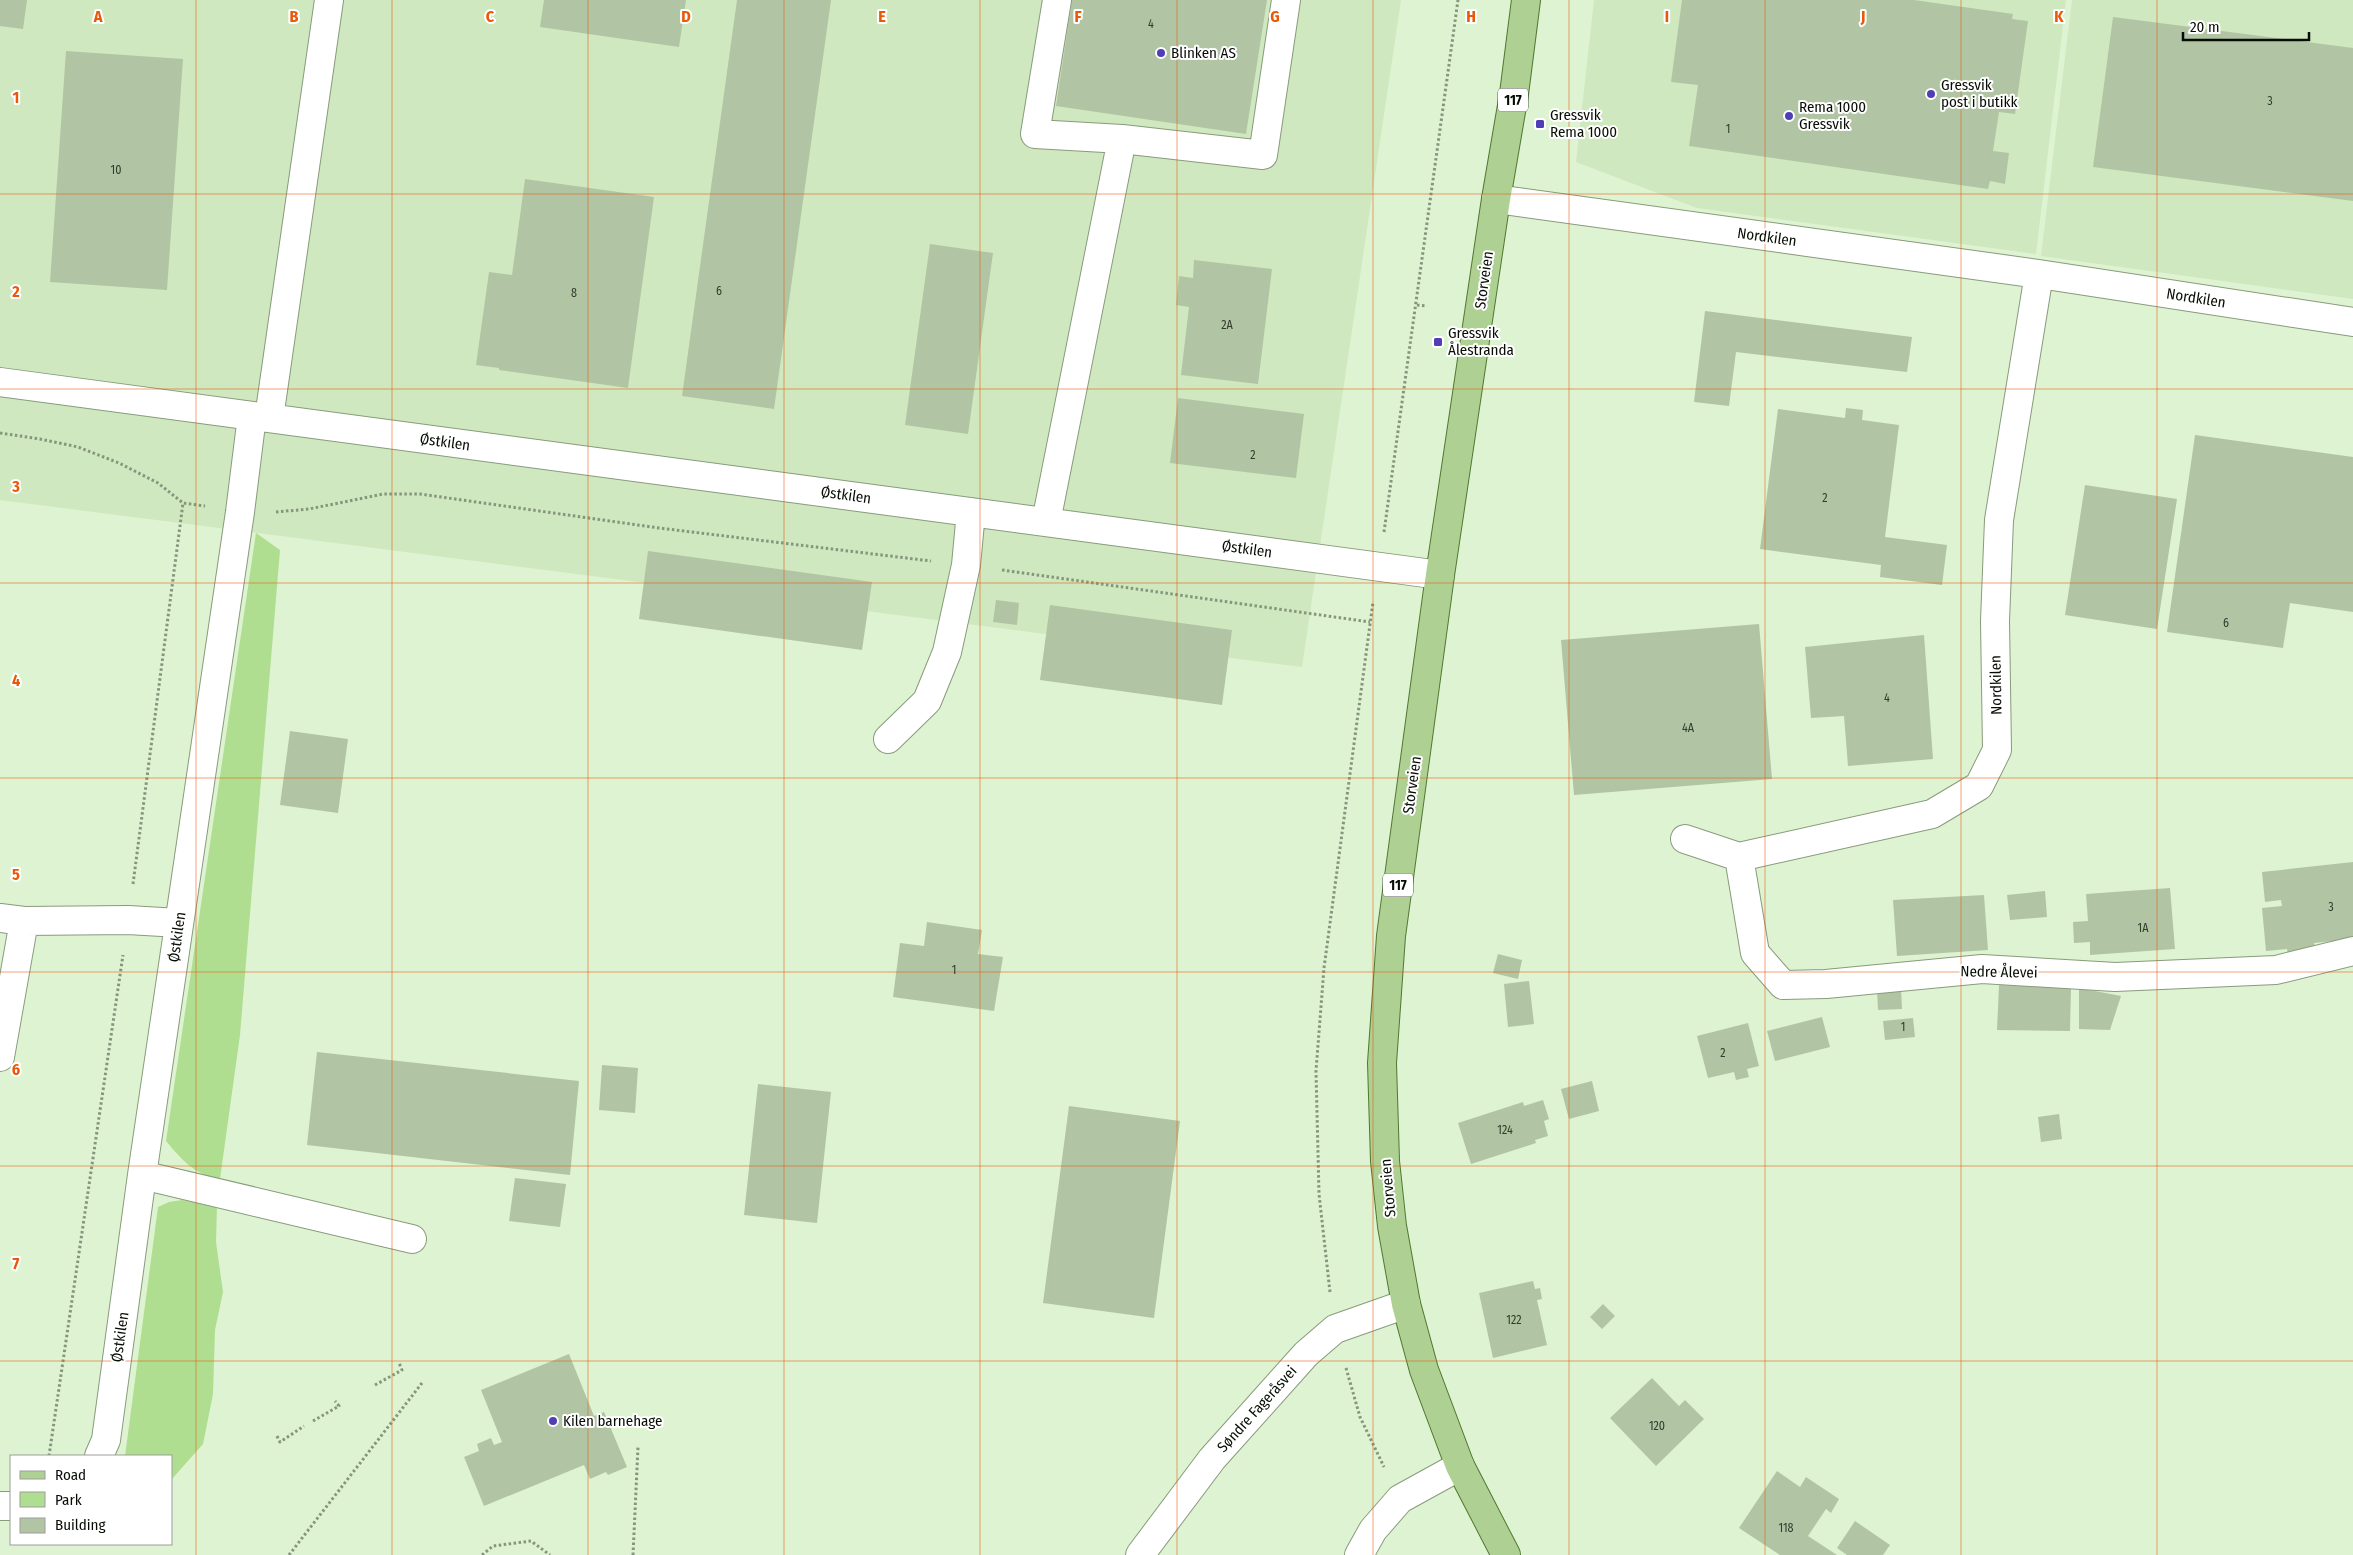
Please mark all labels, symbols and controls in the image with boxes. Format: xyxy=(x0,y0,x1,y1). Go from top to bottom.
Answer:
text: A xyxy=(93,7,103,26)
text: B xyxy=(290,7,299,26)
text: C xyxy=(486,7,495,26)
text: D xyxy=(681,7,691,26)
text: E xyxy=(878,7,886,26)
text: F xyxy=(1074,7,1082,26)
text: G xyxy=(1270,7,1280,26)
text: H xyxy=(1466,7,1476,26)
text: I xyxy=(1665,7,1669,26)
text: J xyxy=(1860,7,1865,26)
text: K xyxy=(2054,7,2064,26)
scale bar xyxy=(2183,10,2309,42)
house number: 4 xyxy=(1148,17,1154,31)
text: 20 m xyxy=(2190,18,2220,36)
place label: Blinken AS xyxy=(1171,44,1236,62)
marker: Blinken AS xyxy=(1155,47,1167,59)
place label: Gressvik post i butikk xyxy=(1941,76,2018,111)
text: 1 xyxy=(13,88,19,107)
road number: 117 xyxy=(1498,88,1528,112)
marker: Gressvik post i butikk xyxy=(1925,88,1937,100)
house number: 3 xyxy=(2267,94,2273,108)
place label: Rema 1000 Gressvik xyxy=(1799,98,1866,133)
place label: Gressvik Rema 1000 xyxy=(1550,106,1617,141)
marker: Rema 1000 Gressvik xyxy=(1783,110,1795,122)
marker: Gressvik Rema 1000 xyxy=(1534,118,1546,130)
house number: 1 xyxy=(1726,122,1730,136)
house number: 10 xyxy=(111,163,121,177)
street label: Nordkilen xyxy=(1736,224,1798,250)
street label: Storveien xyxy=(1471,250,1497,310)
text: 2 xyxy=(11,282,20,301)
house number: 6 xyxy=(716,284,722,298)
street label: Nordkilen xyxy=(2165,284,2227,312)
house number: 8 xyxy=(571,286,577,300)
house number: 2A xyxy=(1221,318,1233,332)
place label: Gressvik Ålestranda xyxy=(1448,324,1514,359)
marker: Gressvik Ålestranda xyxy=(1432,336,1444,348)
street label: Østkilen xyxy=(419,430,471,454)
house number: 2 xyxy=(1250,448,1256,462)
text: 3 xyxy=(11,477,20,496)
street label: Østkilen xyxy=(820,483,872,507)
house number: 2 xyxy=(1822,491,1828,505)
street label: Østkilen xyxy=(1221,537,1273,561)
house number: 6 xyxy=(2223,616,2229,630)
street label: Nordkilen xyxy=(1986,655,2006,715)
text: 4 xyxy=(12,671,20,690)
house number: 4 xyxy=(1884,691,1890,705)
house number: 4A xyxy=(1682,721,1695,735)
street label: Storveien xyxy=(1399,755,1425,815)
text: 5 xyxy=(12,865,20,884)
road number: 117 xyxy=(1383,874,1413,896)
house number: 3 xyxy=(2328,900,2334,914)
street label: Østkilen xyxy=(165,911,189,963)
house number: 1A xyxy=(2138,921,2149,935)
street label: Nedre Ålevei xyxy=(1960,962,2038,982)
house number: 1 xyxy=(952,963,956,977)
house number: 1 xyxy=(1901,1020,1905,1034)
house number: 2 xyxy=(1720,1046,1726,1060)
text: 6 xyxy=(12,1060,20,1079)
house number: 124 xyxy=(1497,1123,1513,1137)
street label: Storveien xyxy=(1376,1158,1400,1218)
text: 7 xyxy=(13,1254,20,1273)
street label: Østkilen xyxy=(108,1311,132,1363)
house number: 122 xyxy=(1506,1313,1522,1327)
street label: Søndre Fageråsvei xyxy=(1213,1362,1301,1456)
place label: Kilen barnehage xyxy=(563,1412,663,1430)
marker: Kilen barnehage xyxy=(547,1415,559,1427)
house number: 120 xyxy=(1649,1419,1665,1433)
legend xyxy=(10,1455,172,1545)
text: Road xyxy=(55,1466,86,1484)
text: Park xyxy=(55,1491,82,1509)
text: Building xyxy=(55,1516,106,1534)
house number: 118 xyxy=(1778,1521,1794,1535)

